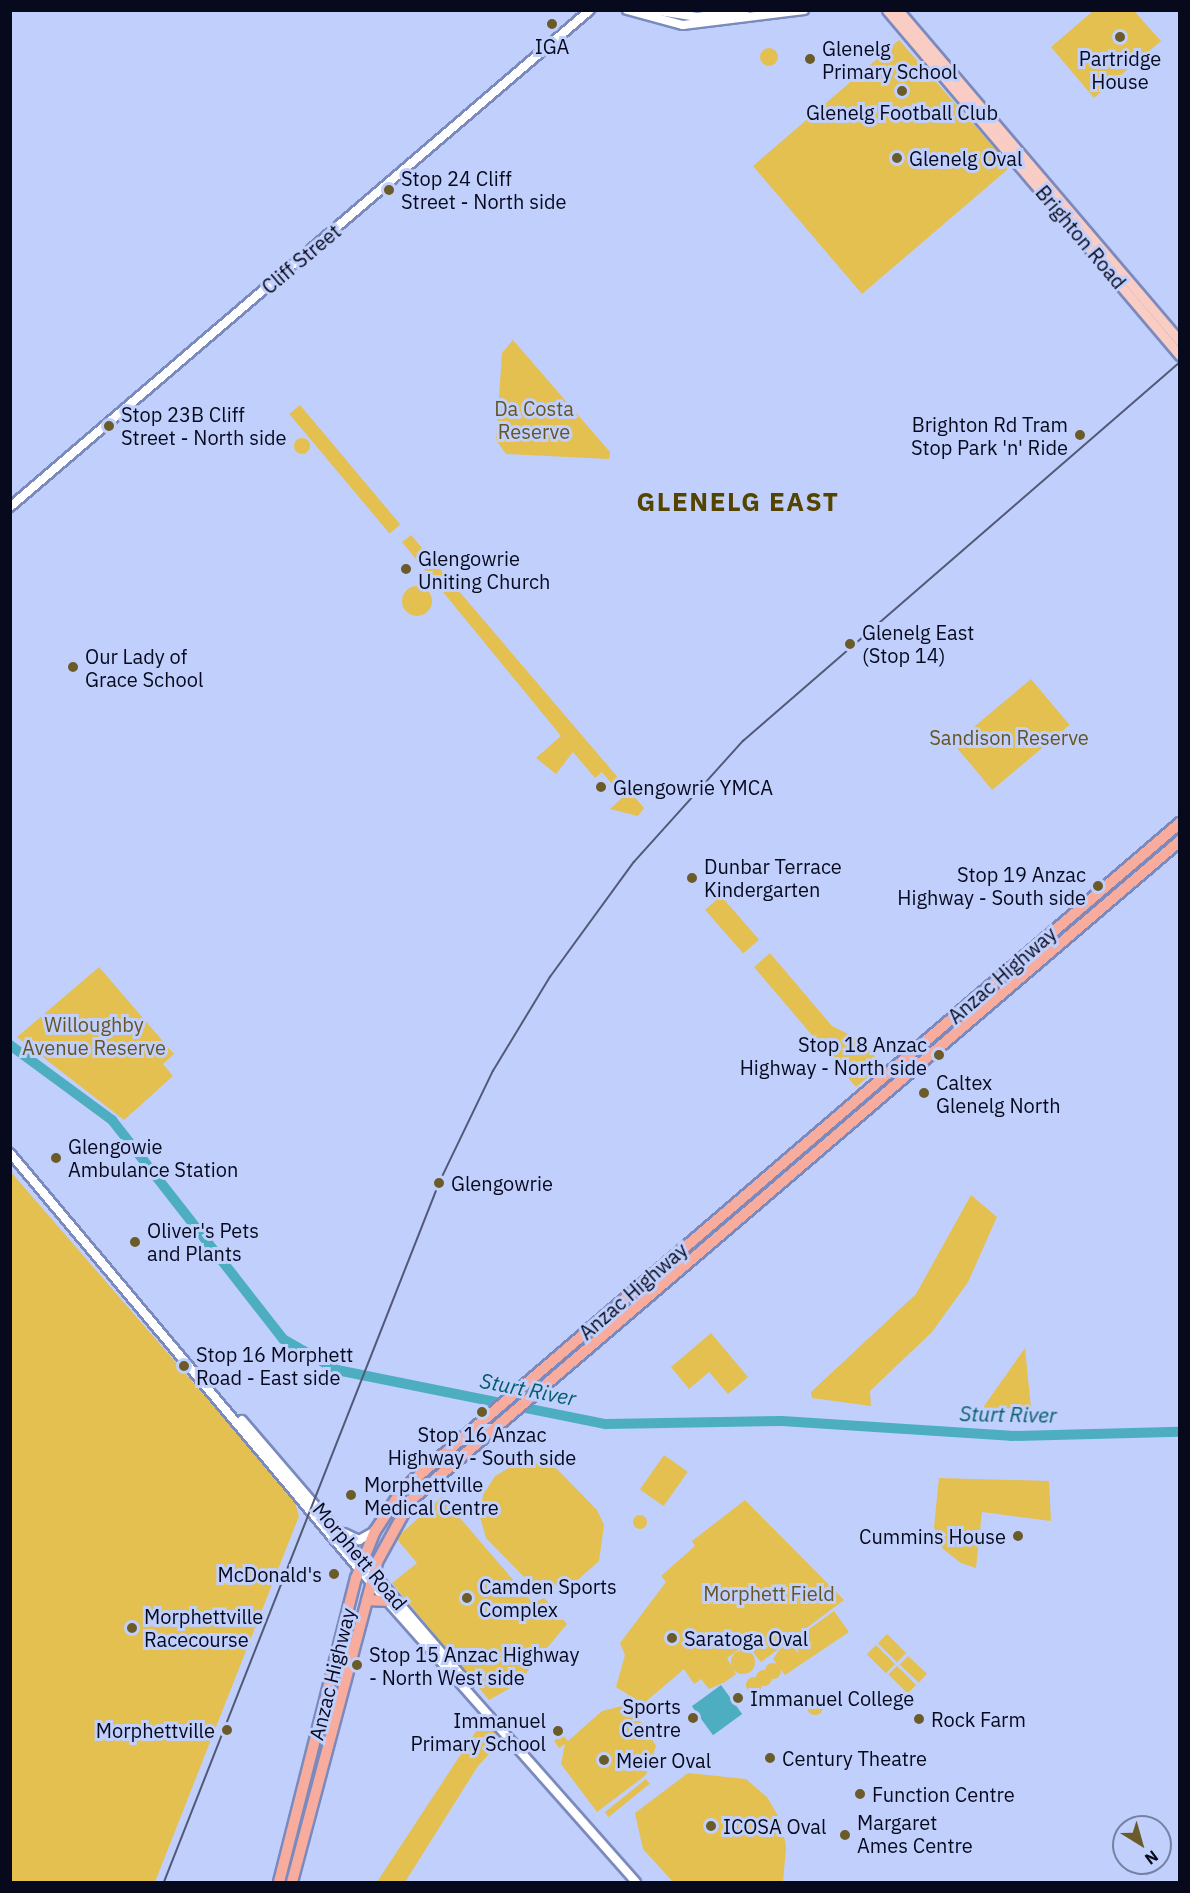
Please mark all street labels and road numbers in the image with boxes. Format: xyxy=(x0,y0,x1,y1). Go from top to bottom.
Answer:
street label: Brighton Road xyxy=(1031,180,1131,294)
street label: Cliff Street xyxy=(257,219,345,299)
street label: Anzac Highway xyxy=(943,921,1061,1029)
street label: Anzac Highway xyxy=(574,1237,692,1345)
street label: Morphett Road xyxy=(308,1497,412,1615)
street label: Anzac Highway xyxy=(304,1605,360,1743)

